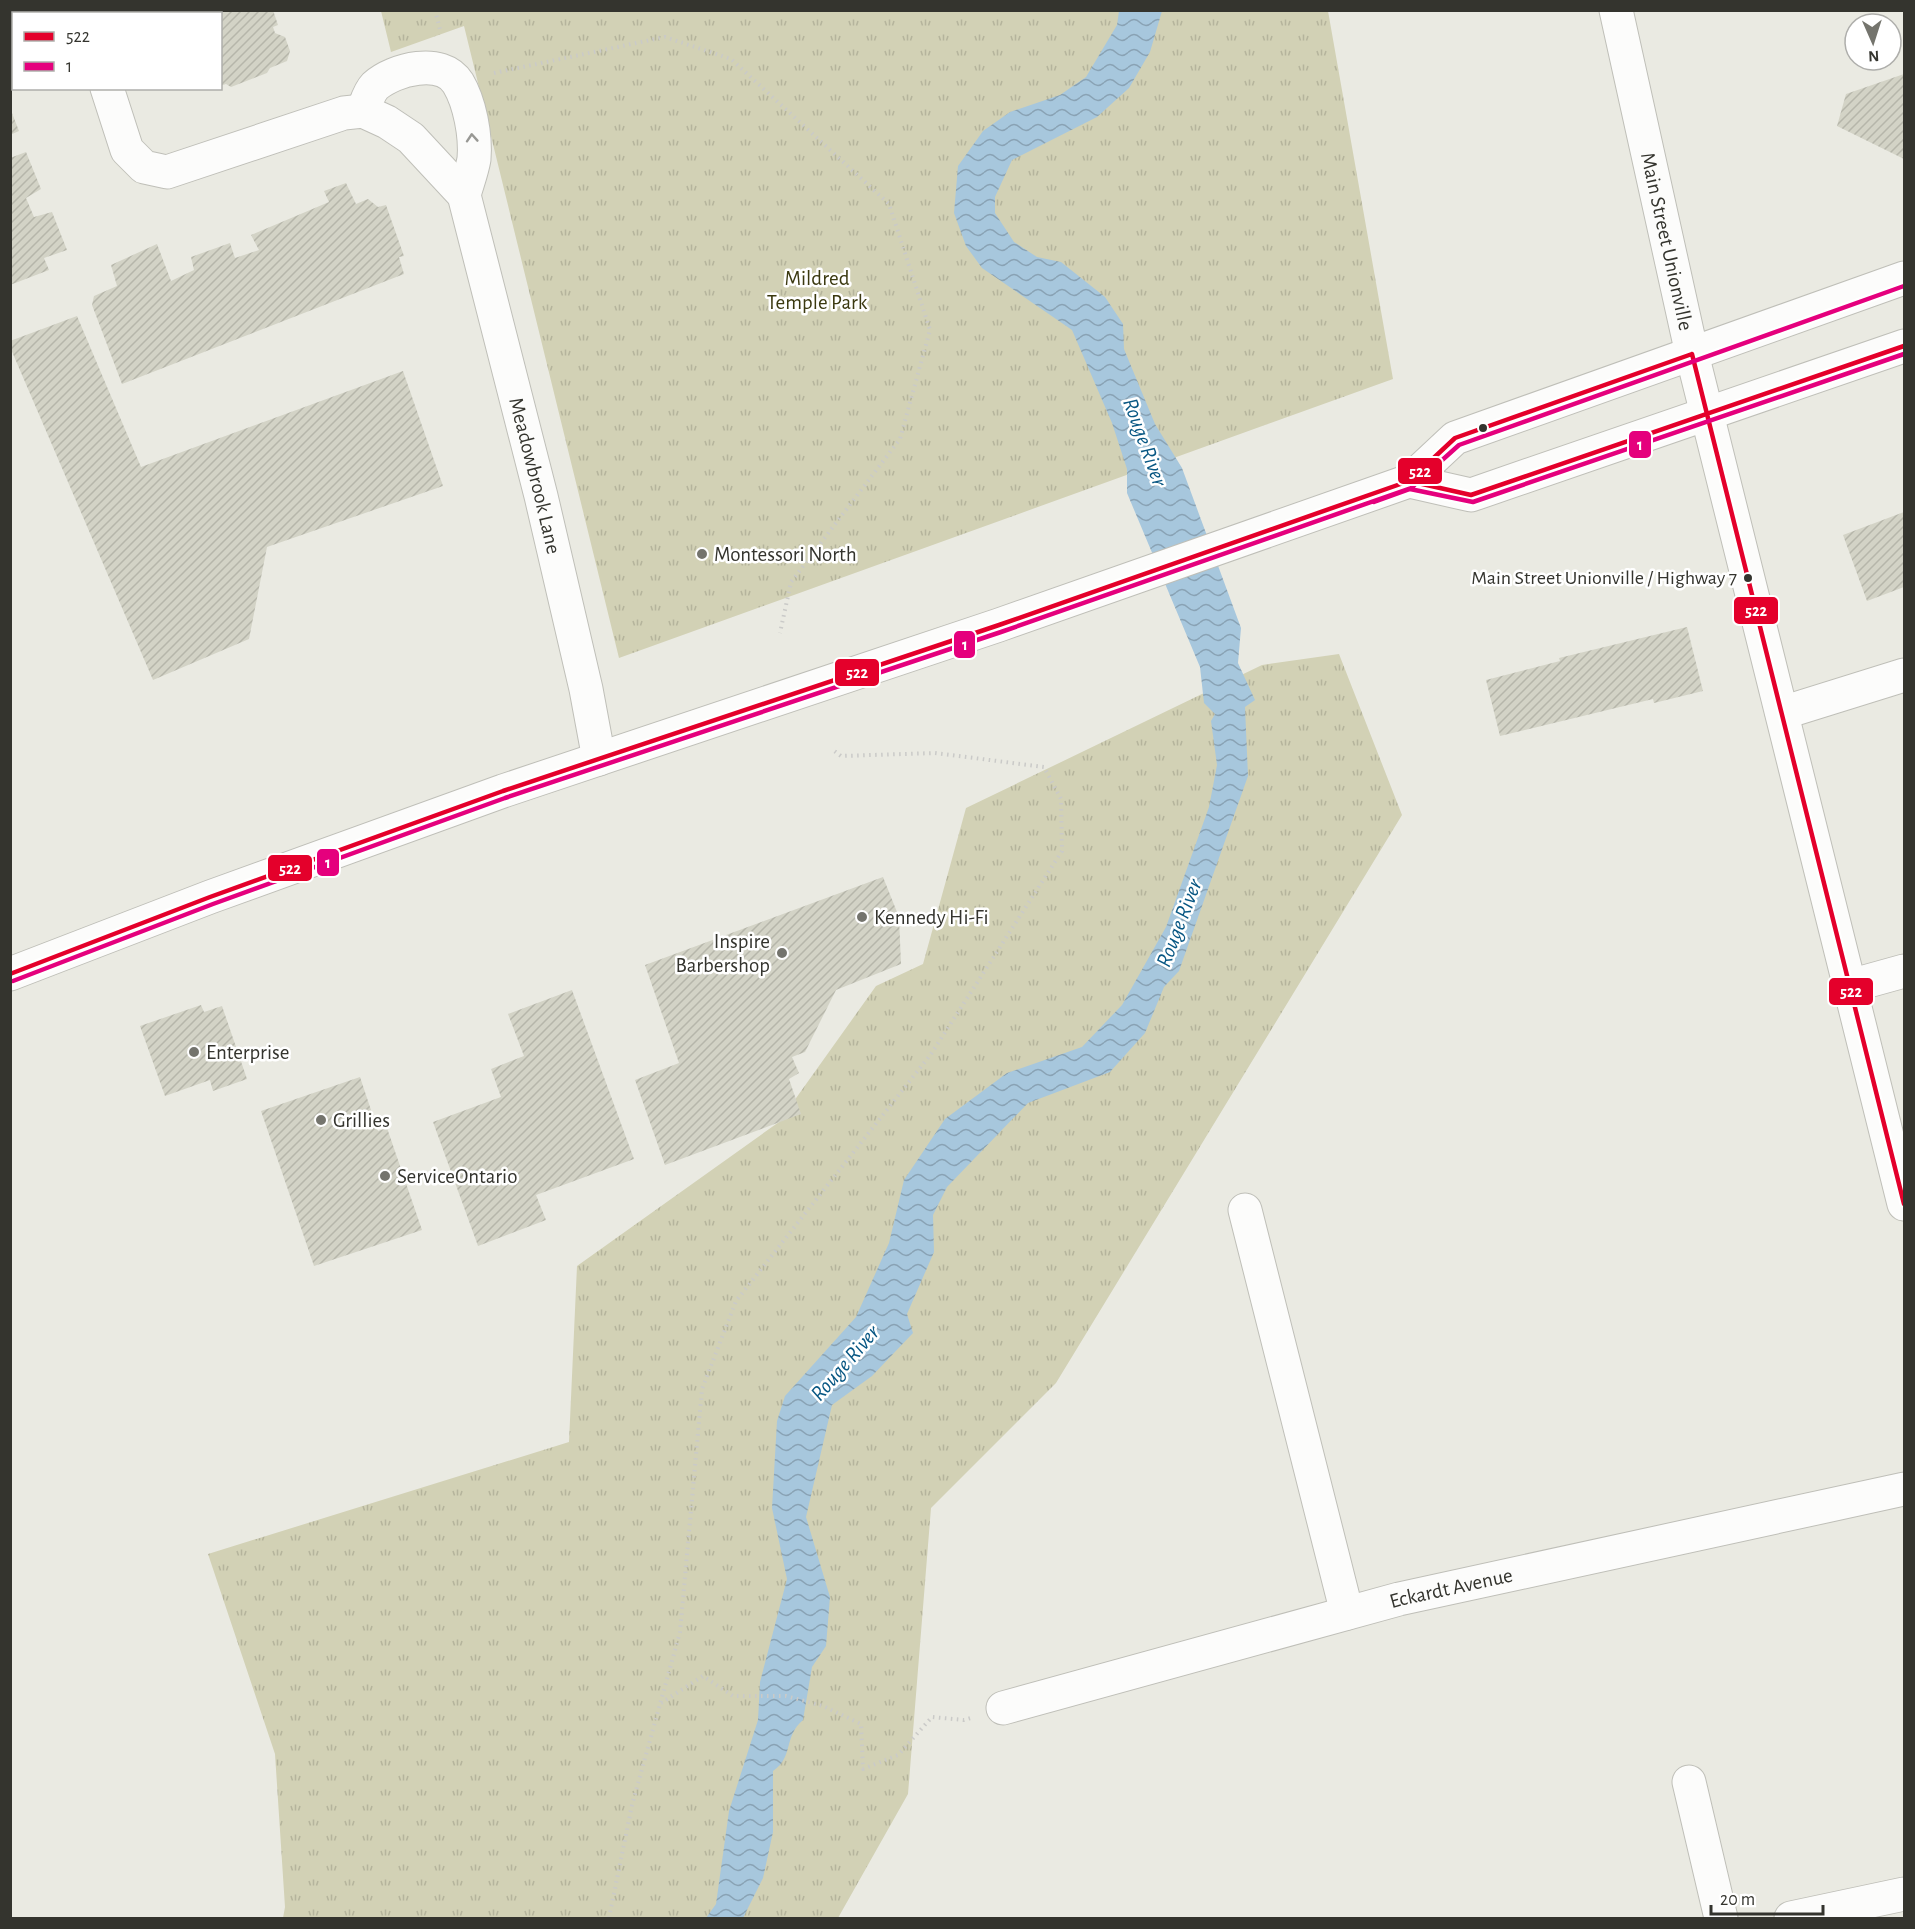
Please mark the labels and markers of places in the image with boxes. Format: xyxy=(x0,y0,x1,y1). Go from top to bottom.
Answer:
unlabelled marker xyxy=(1477,422,1489,434)
place label: Montessori North xyxy=(714,544,857,565)
marker: Montessori North xyxy=(695,547,709,561)
place label: Main Street Unionville / Highway 7 xyxy=(1471,568,1737,588)
marker: Main Street Unionville / Highway 7 xyxy=(1742,572,1754,584)
place label: Kennedy Hi-Fi xyxy=(874,907,989,928)
marker: Kennedy Hi-Fi xyxy=(855,910,869,924)
place label: Inspire Barbershop xyxy=(675,931,770,976)
marker: Inspire Barbershop xyxy=(775,946,789,960)
place label: Enterprise xyxy=(206,1042,289,1063)
marker: Enterprise xyxy=(187,1045,201,1059)
place label: Grillies xyxy=(333,1110,390,1131)
marker: Grillies xyxy=(314,1113,328,1127)
place label: ServiceOntario xyxy=(397,1166,517,1187)
marker: ServiceOntario xyxy=(378,1169,392,1183)

